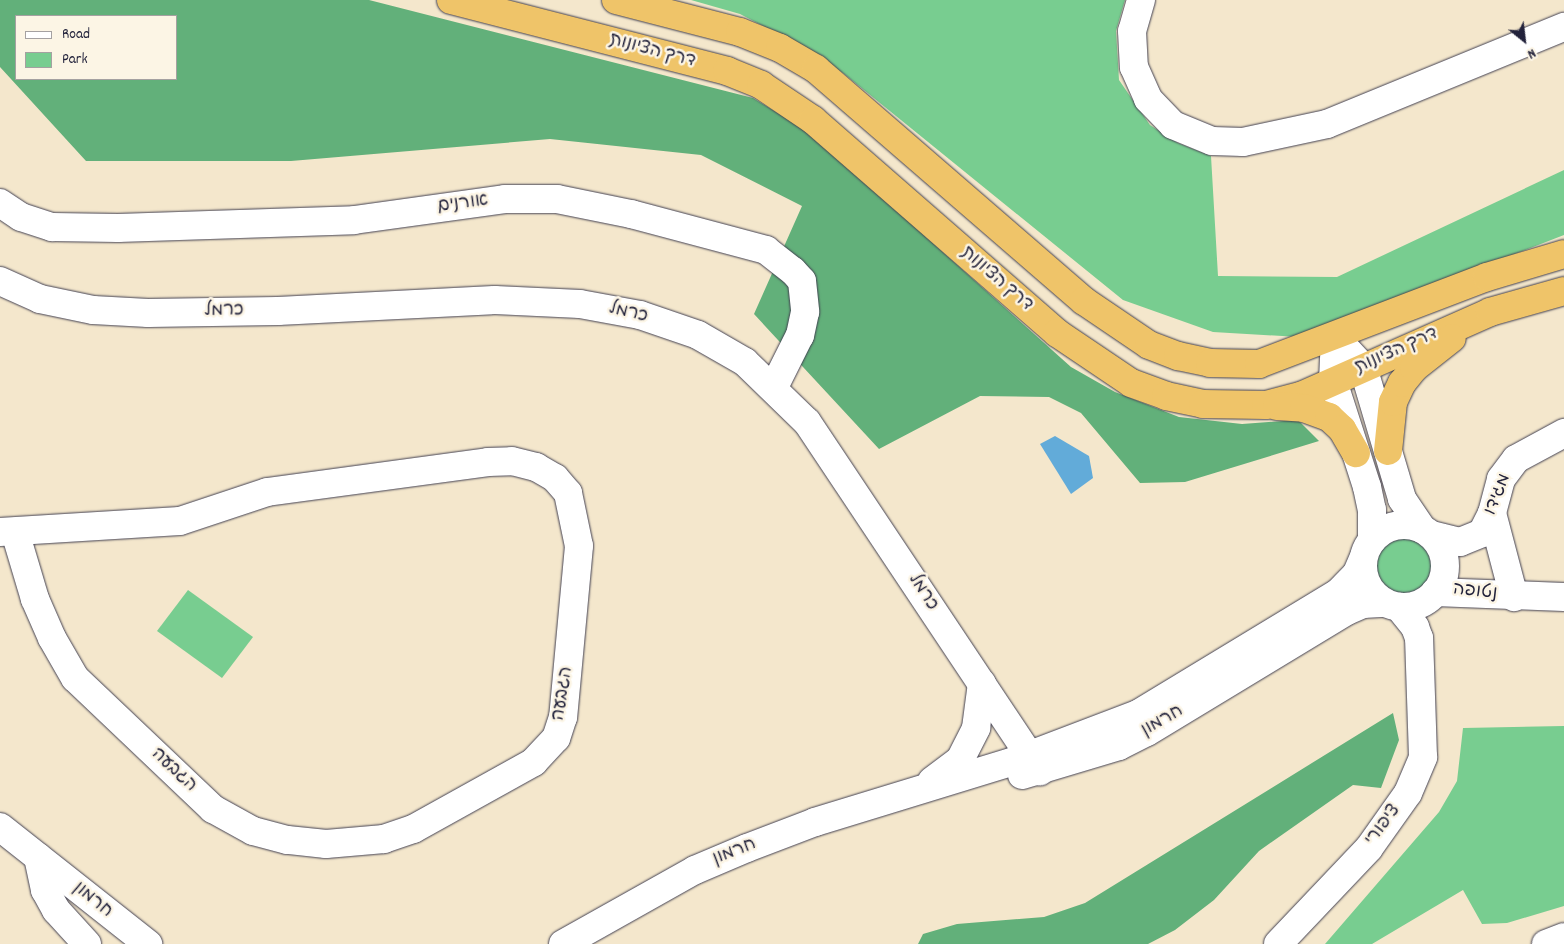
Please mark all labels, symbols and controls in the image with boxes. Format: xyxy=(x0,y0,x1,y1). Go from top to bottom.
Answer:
legend xyxy=(15,15,178,80)
north arrow xyxy=(1499,15,1549,65)
text: Road xyxy=(62,24,90,46)
street label: דרך הציונות xyxy=(606,30,698,74)
text: N xyxy=(1523,43,1539,64)
text: Park xyxy=(62,49,88,71)
street label: אורנים xyxy=(436,191,490,219)
street label: דרך הציונות xyxy=(956,243,1036,317)
street label: כרמל xyxy=(606,299,650,329)
street label: כרמל xyxy=(204,301,244,323)
street label: דרך הציונות xyxy=(1352,324,1442,380)
street label: מגידו xyxy=(1481,471,1517,519)
street label: כרמל xyxy=(902,571,942,615)
street label: נטופה xyxy=(1452,580,1498,606)
street label: הגבעה xyxy=(549,665,579,723)
street label: חרמון xyxy=(1138,701,1188,743)
street label: הגבעה xyxy=(146,744,200,798)
street label: ציפורי xyxy=(1362,801,1406,851)
street label: חרמון xyxy=(710,835,760,871)
street label: חרמון xyxy=(68,878,116,924)

